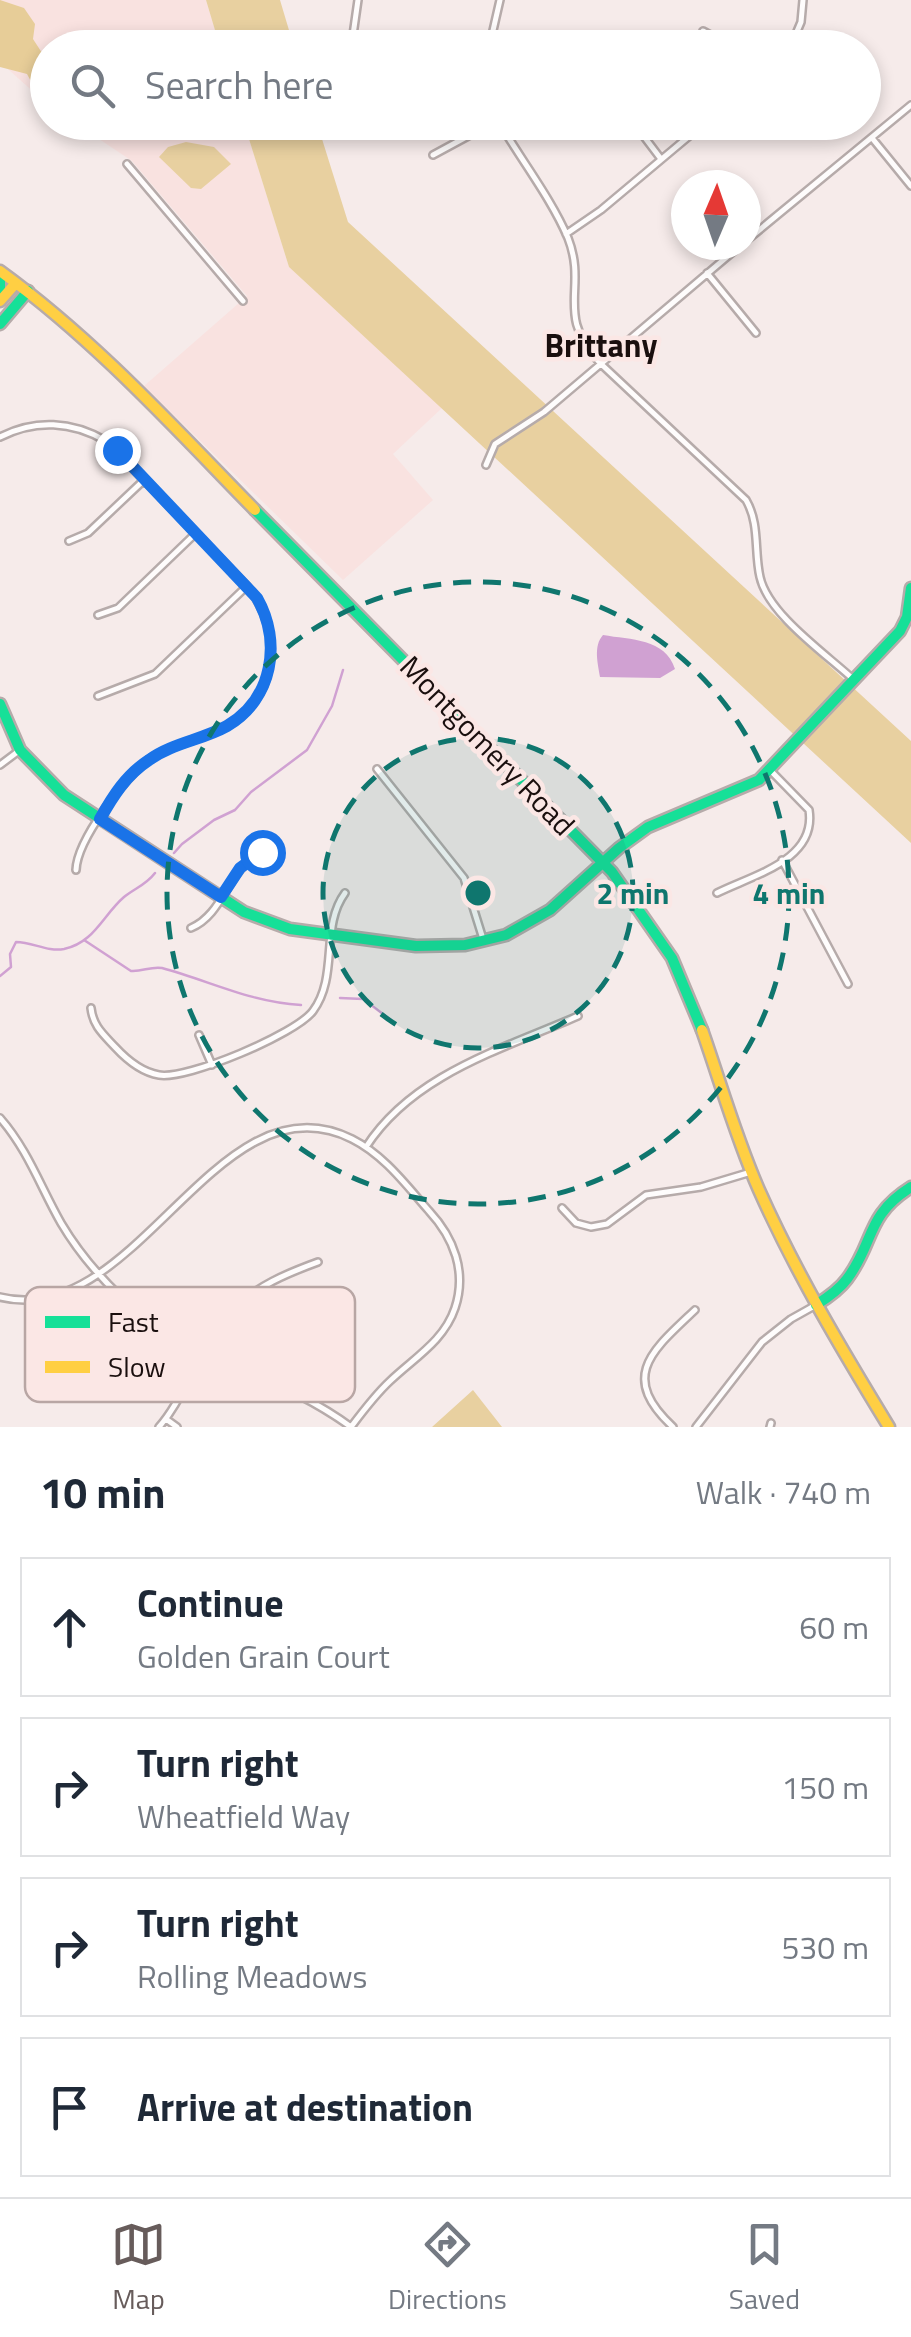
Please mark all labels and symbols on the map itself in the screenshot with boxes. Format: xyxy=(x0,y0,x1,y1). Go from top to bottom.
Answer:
north arrow xyxy=(671,170,761,260)
district label: Brittany xyxy=(545,321,657,369)
route end xyxy=(95,428,141,474)
street label: Montgomery Road xyxy=(389,645,586,846)
route start xyxy=(240,830,286,876)
text: 2 min xyxy=(597,870,669,916)
text: 4 min xyxy=(753,870,825,916)
centre of rings xyxy=(460,875,496,911)
legend xyxy=(25,1287,355,1402)
text: Fast xyxy=(108,1300,159,1343)
text: Slow xyxy=(108,1345,166,1388)

